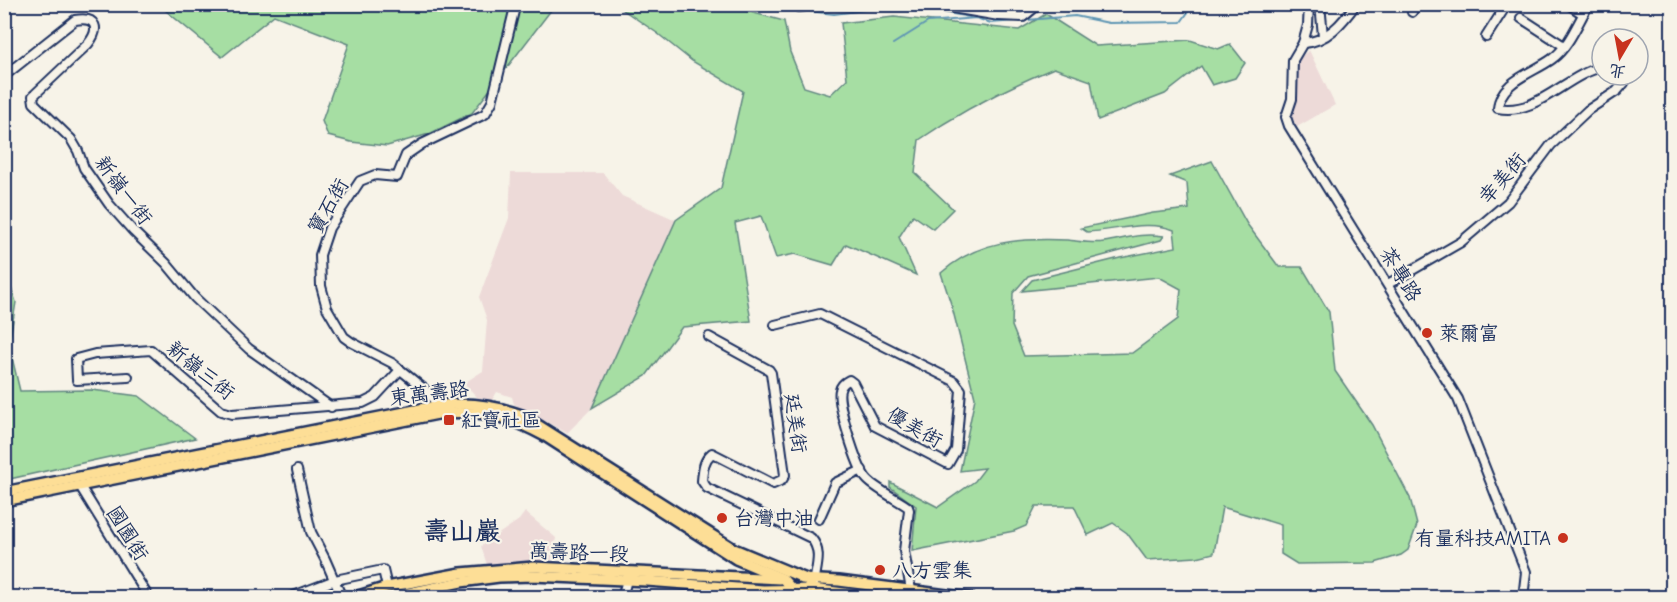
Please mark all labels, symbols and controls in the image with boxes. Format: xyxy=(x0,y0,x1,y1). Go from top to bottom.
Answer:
north arrow xyxy=(1590,27,1650,87)
text: 北 xyxy=(1608,61,1627,81)
street label: 幸美街 xyxy=(1474,148,1531,209)
street label: 新嶺一街 xyxy=(90,151,157,229)
street label: 寶石街 xyxy=(303,175,353,238)
street label: 茶專路 xyxy=(1375,243,1427,307)
place label: 萊爾富 xyxy=(1439,322,1499,345)
marker: 萊爾富 xyxy=(1420,326,1434,340)
street label: 新嶺三街 xyxy=(162,336,239,404)
street label: 東萬壽路 xyxy=(388,377,471,410)
street label: 廷美街 xyxy=(780,392,811,454)
street label: 優美街 xyxy=(883,402,946,452)
place label: 紅寶社區 xyxy=(461,409,541,432)
marker: 紅寶社區 xyxy=(442,413,456,427)
street label: 國園街 xyxy=(102,502,153,565)
place label: 台灣中油 xyxy=(734,507,814,530)
marker: 台灣中油 xyxy=(715,511,729,525)
district label: 壽山巖 xyxy=(423,517,501,547)
place label: 有量科技AMITA xyxy=(1414,527,1551,550)
marker: 有量科技AMITA xyxy=(1556,531,1570,545)
street label: 萬壽路一段 xyxy=(529,539,629,566)
place label: 八方雲集 xyxy=(892,559,972,582)
marker: 八方雲集 xyxy=(873,563,887,577)

